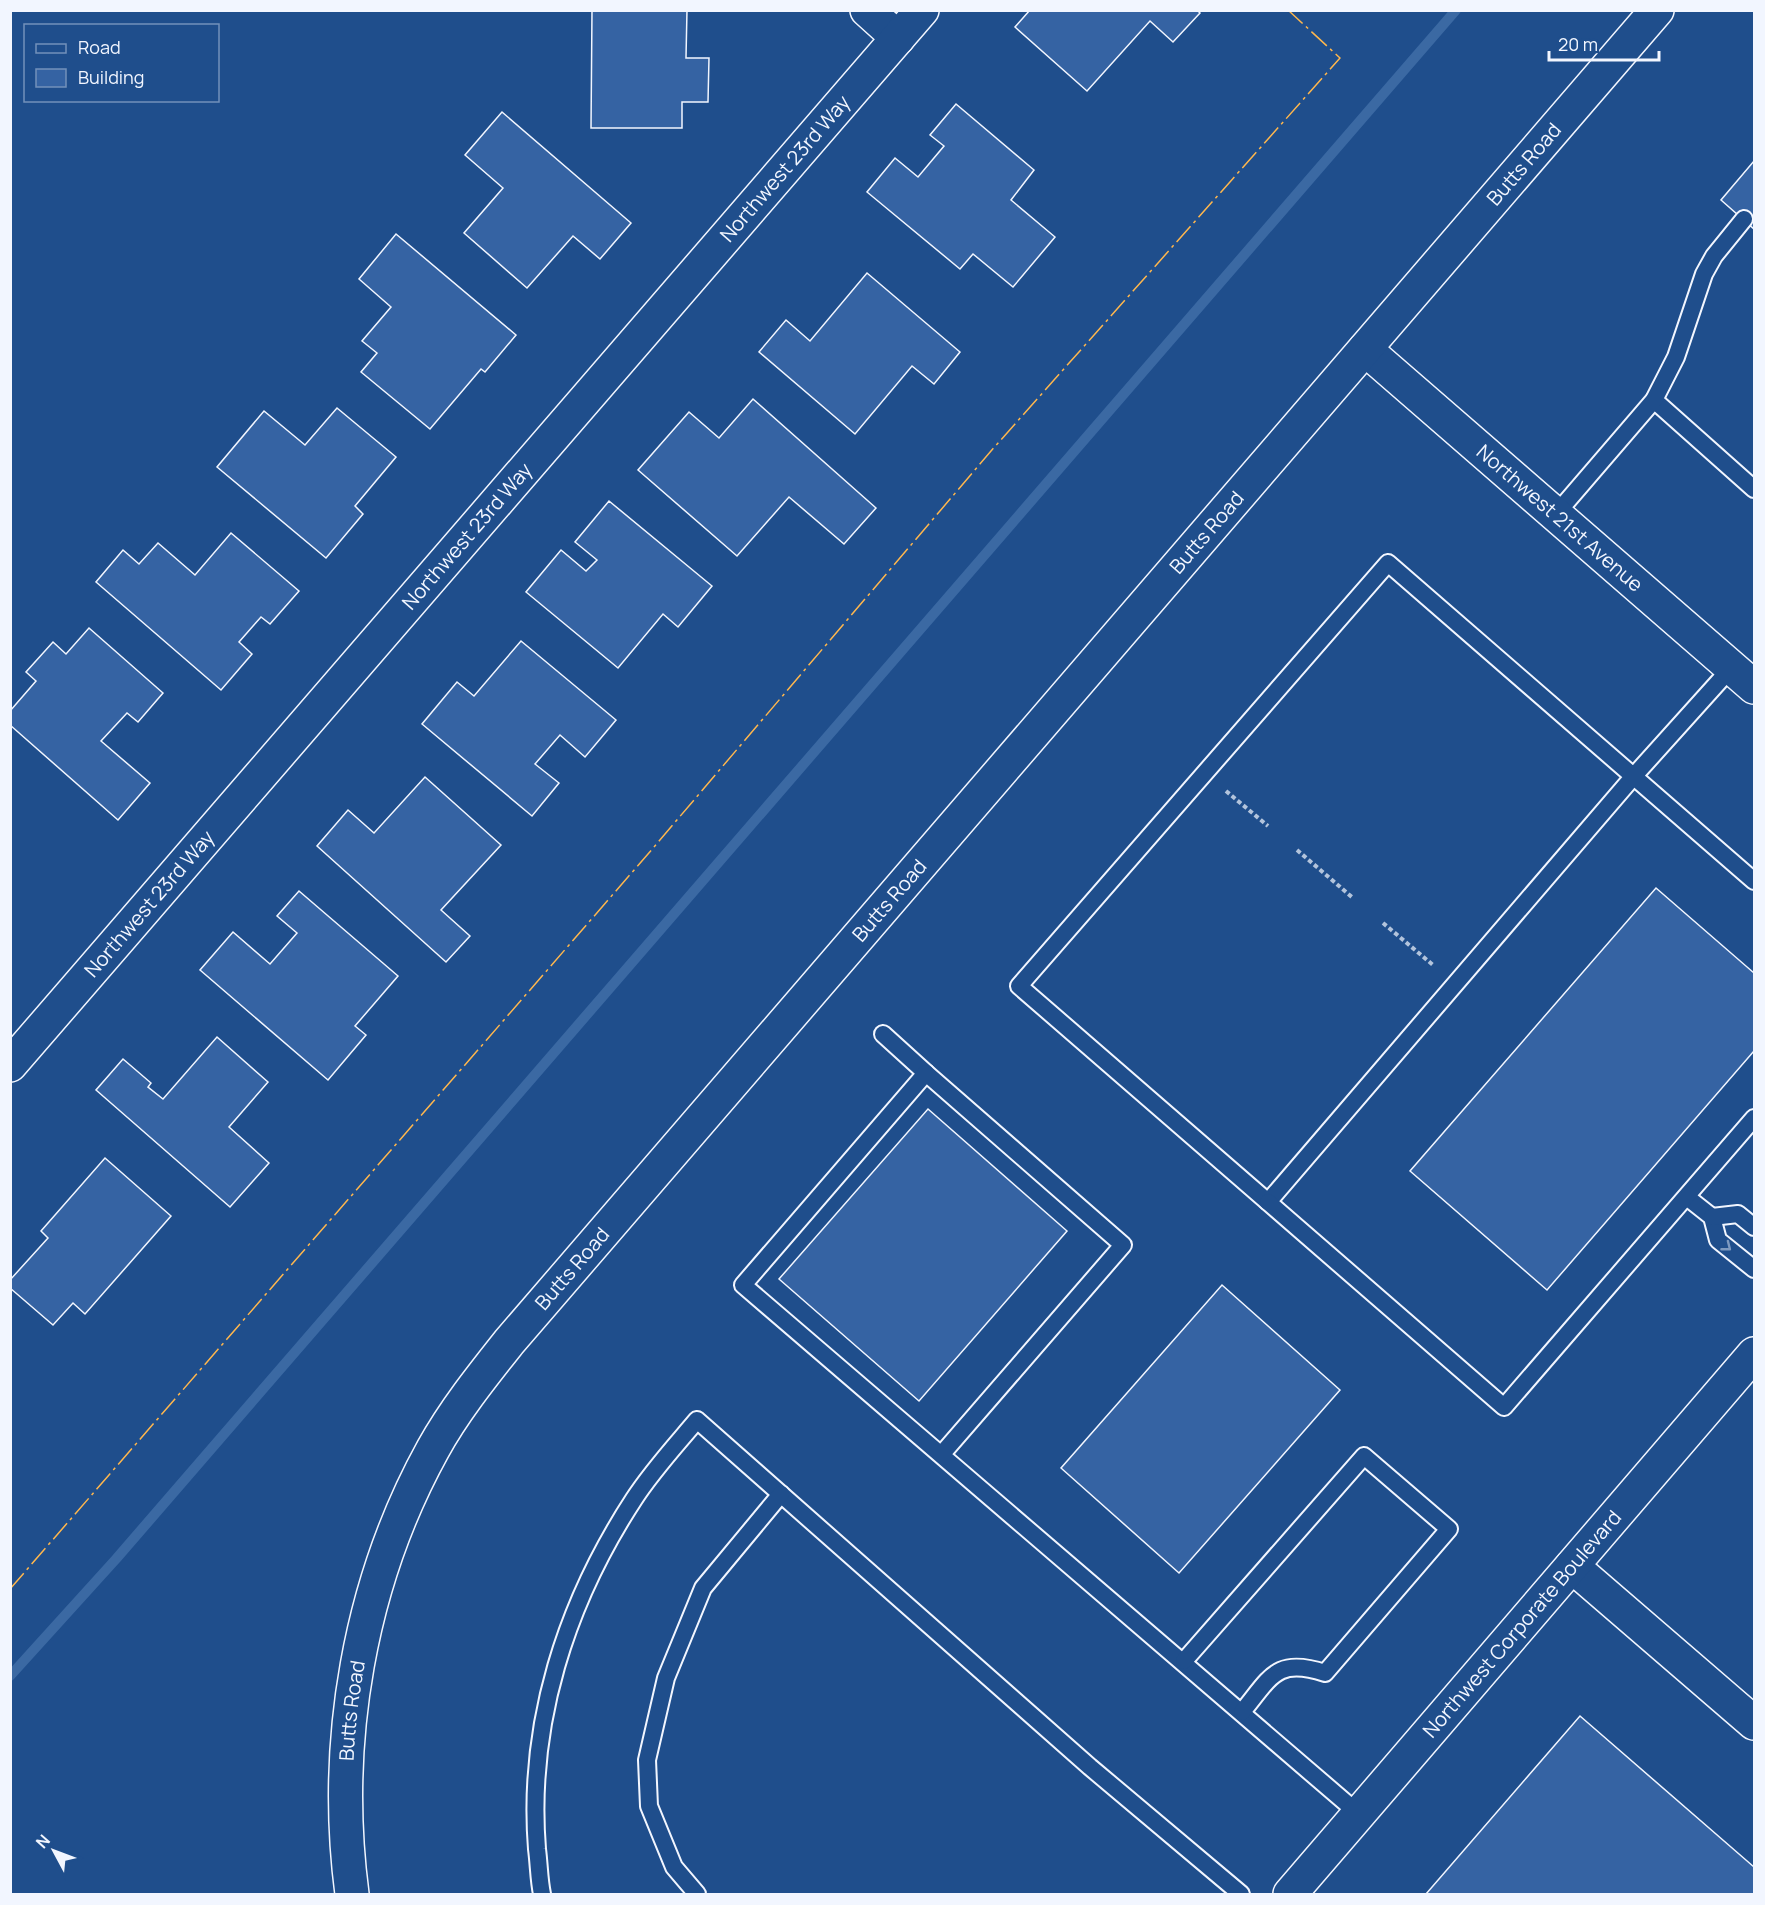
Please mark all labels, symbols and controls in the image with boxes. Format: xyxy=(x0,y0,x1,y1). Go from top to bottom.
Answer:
legend xyxy=(24,24,219,102)
scale bar xyxy=(1549,24,1658,62)
text: 20 m xyxy=(1558,32,1598,56)
text: Road xyxy=(78,35,121,59)
text: Building xyxy=(78,65,144,89)
street label: Northwest 23rd Way xyxy=(714,89,856,247)
street label: Butts Road xyxy=(1480,117,1567,211)
street label: Northwest 21st Avenue xyxy=(1471,438,1649,598)
street label: Northwest 23rd Way xyxy=(396,456,538,615)
street label: Butts Road xyxy=(1163,485,1250,579)
street label: Northwest 23rd Way xyxy=(78,824,220,983)
street label: Butts Road xyxy=(846,853,932,947)
street label: Butts Road xyxy=(529,1221,615,1315)
one-way arrow xyxy=(1720,1240,1731,1251)
street label: Northwest Corporate Boulevard xyxy=(1416,1504,1627,1743)
street label: Butts Road xyxy=(332,1658,371,1761)
north arrow xyxy=(24,1821,84,1881)
text: N xyxy=(31,1830,55,1853)

